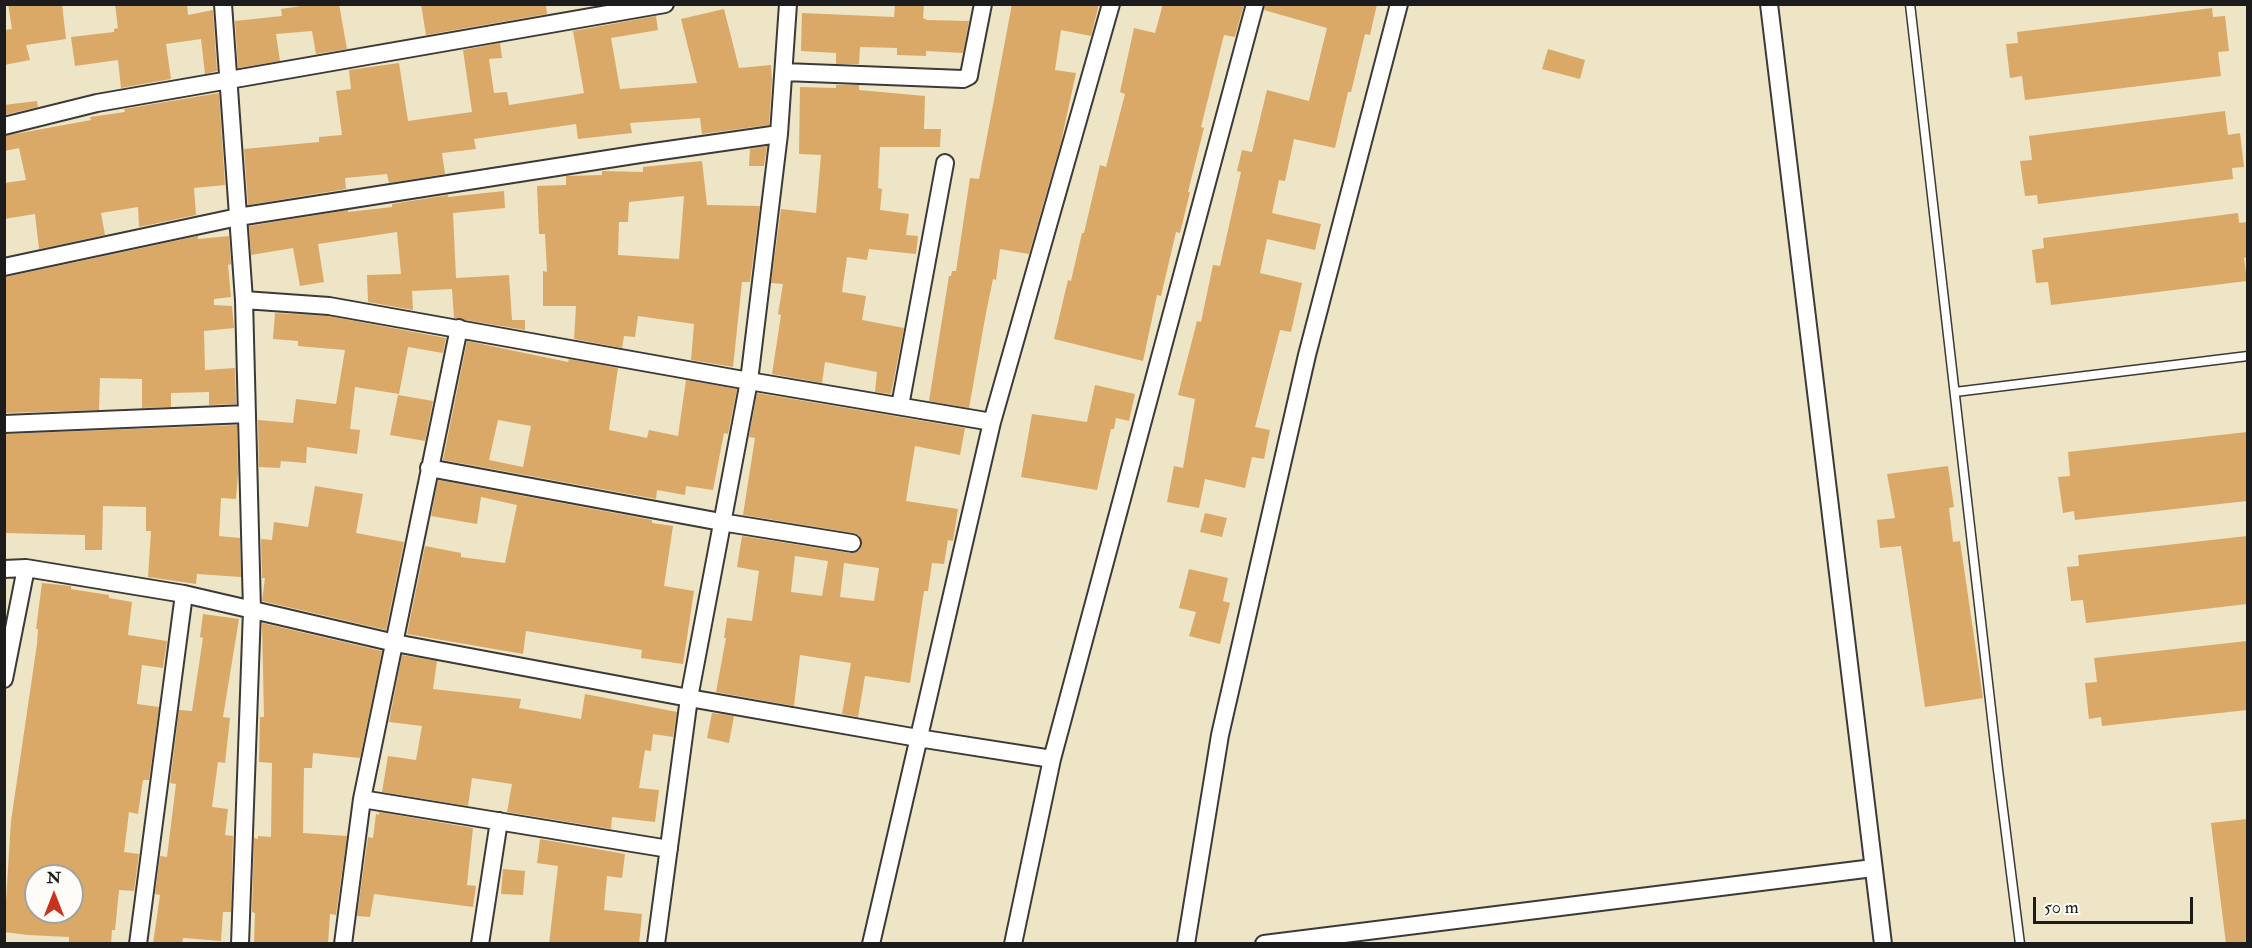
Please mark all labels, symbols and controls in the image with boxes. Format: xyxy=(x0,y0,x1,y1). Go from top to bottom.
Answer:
north arrow xyxy=(24,864,84,924)
text: N xyxy=(47,868,61,888)
scale bar xyxy=(2036,885,2196,923)
text: 50 m xyxy=(2044,896,2079,919)

